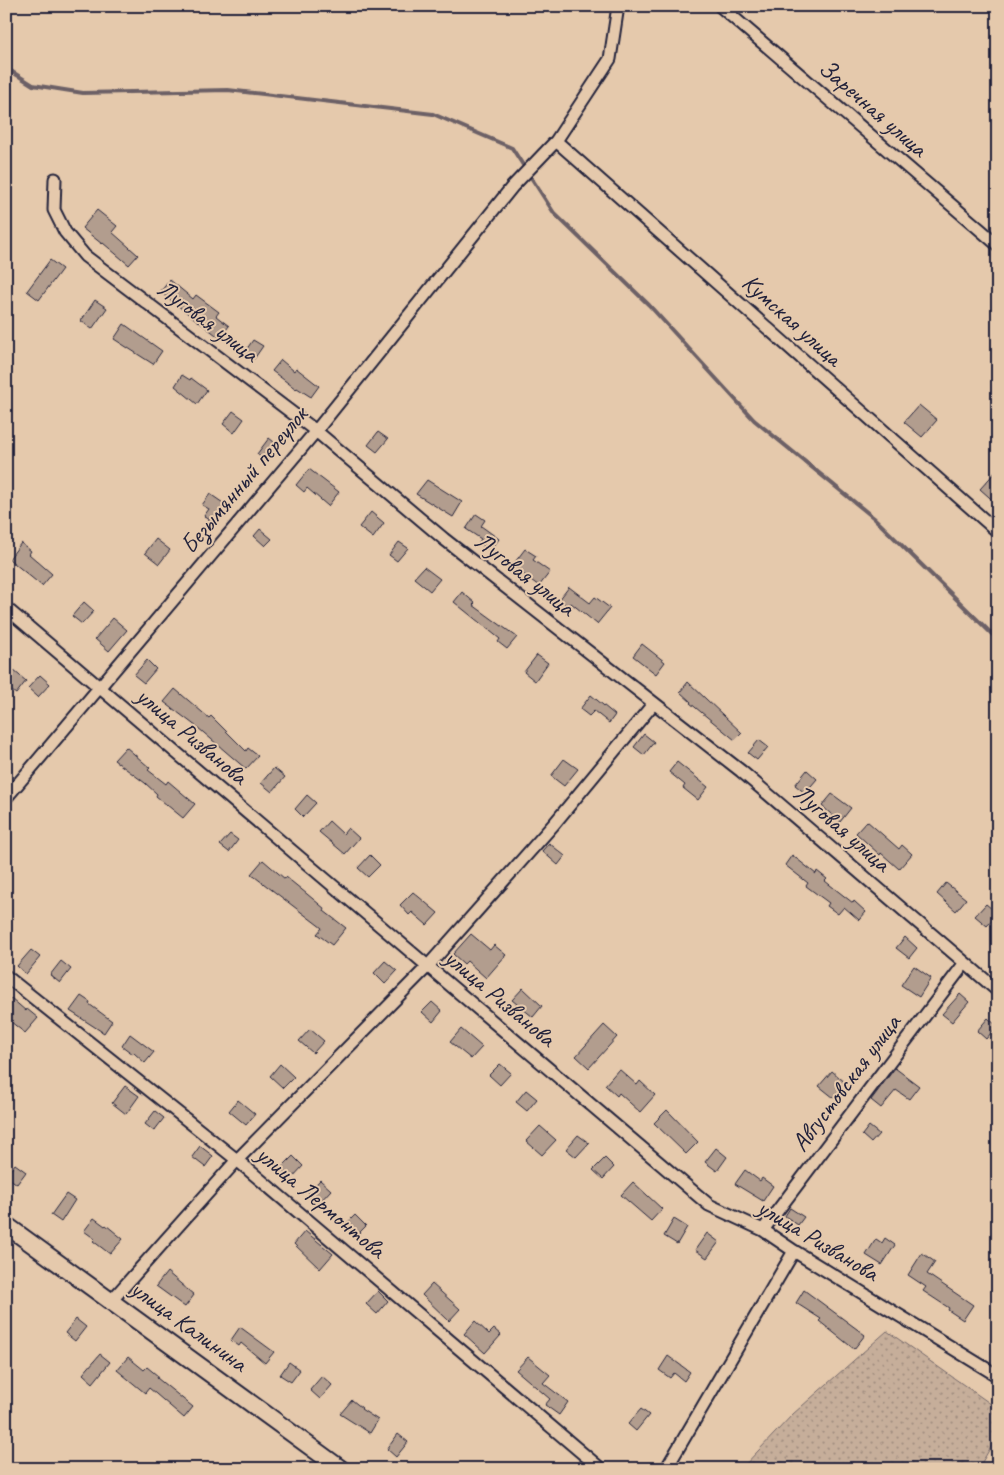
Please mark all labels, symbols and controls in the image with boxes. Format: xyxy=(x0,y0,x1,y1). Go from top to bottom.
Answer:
street label: Заречная улица xyxy=(812,52,936,165)
street label: Кумская улица xyxy=(735,267,851,375)
street label: Луговая улица xyxy=(151,272,267,371)
street label: Безымянный переулок xyxy=(173,398,317,561)
street label: Луговая улица xyxy=(468,525,583,624)
street label: улица Ризванова xyxy=(128,679,256,793)
street label: Луговая улица xyxy=(787,777,899,880)
street label: улица Ризванова xyxy=(436,941,564,1055)
street label: Августовская улица xyxy=(784,1006,909,1158)
street label: улица Лермонтова xyxy=(248,1137,394,1267)
street label: улица Ризванова xyxy=(750,1190,886,1290)
street label: улица Калинина xyxy=(123,1272,255,1380)

